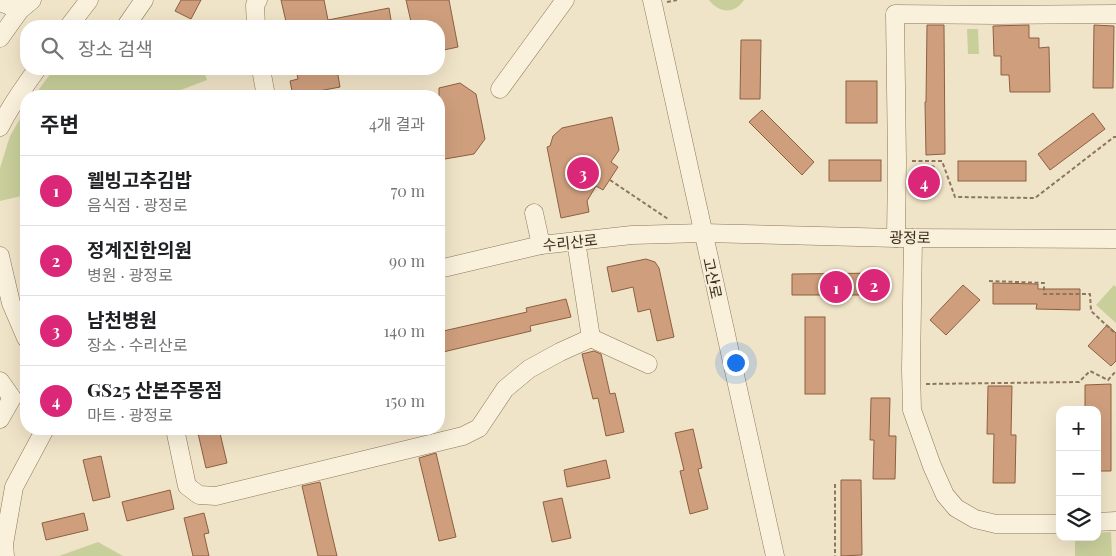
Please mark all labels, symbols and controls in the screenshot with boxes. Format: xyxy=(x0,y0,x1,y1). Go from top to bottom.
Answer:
search box xyxy=(20,20,445,75)
icon: search xyxy=(38,34,66,62)
text: 장소 검색 xyxy=(78,35,153,61)
text: 주변 xyxy=(40,109,79,137)
text: 4개 결과 xyxy=(369,113,425,134)
pin: 3 xyxy=(567,154,599,192)
pin: 4 xyxy=(908,163,940,201)
text: 웰빙고추김밥 xyxy=(87,166,192,192)
text: 1 xyxy=(53,180,59,201)
text: 70 m xyxy=(391,180,425,201)
text: 음식점 · 광정로 xyxy=(87,194,188,215)
street label: 광정로 xyxy=(889,227,931,247)
street label: 수리산로 xyxy=(542,229,598,255)
text: 정계진한의원 xyxy=(87,236,192,262)
text: 2 xyxy=(52,250,60,271)
text: 90 m xyxy=(389,250,425,271)
street label: 고산로 xyxy=(699,256,727,300)
text: 병원 · 광정로 xyxy=(87,264,173,285)
pin: 2 xyxy=(858,266,890,304)
pin: 1 xyxy=(820,268,852,306)
text: 남천병원 xyxy=(87,306,157,332)
text: 3 xyxy=(52,320,60,341)
text: 140 m xyxy=(383,320,425,341)
text: 장소 · 수리산로 xyxy=(87,334,188,355)
your location xyxy=(723,350,749,376)
text: GS25 산본주몽점 xyxy=(87,376,222,402)
text: 4 xyxy=(52,390,60,411)
text: 150 m xyxy=(385,390,425,411)
text: 마트 · 광정로 xyxy=(87,404,173,425)
map controls xyxy=(1056,406,1101,541)
button: + xyxy=(1056,406,1101,451)
button: − xyxy=(1056,451,1101,496)
button: layers xyxy=(1056,496,1101,541)

